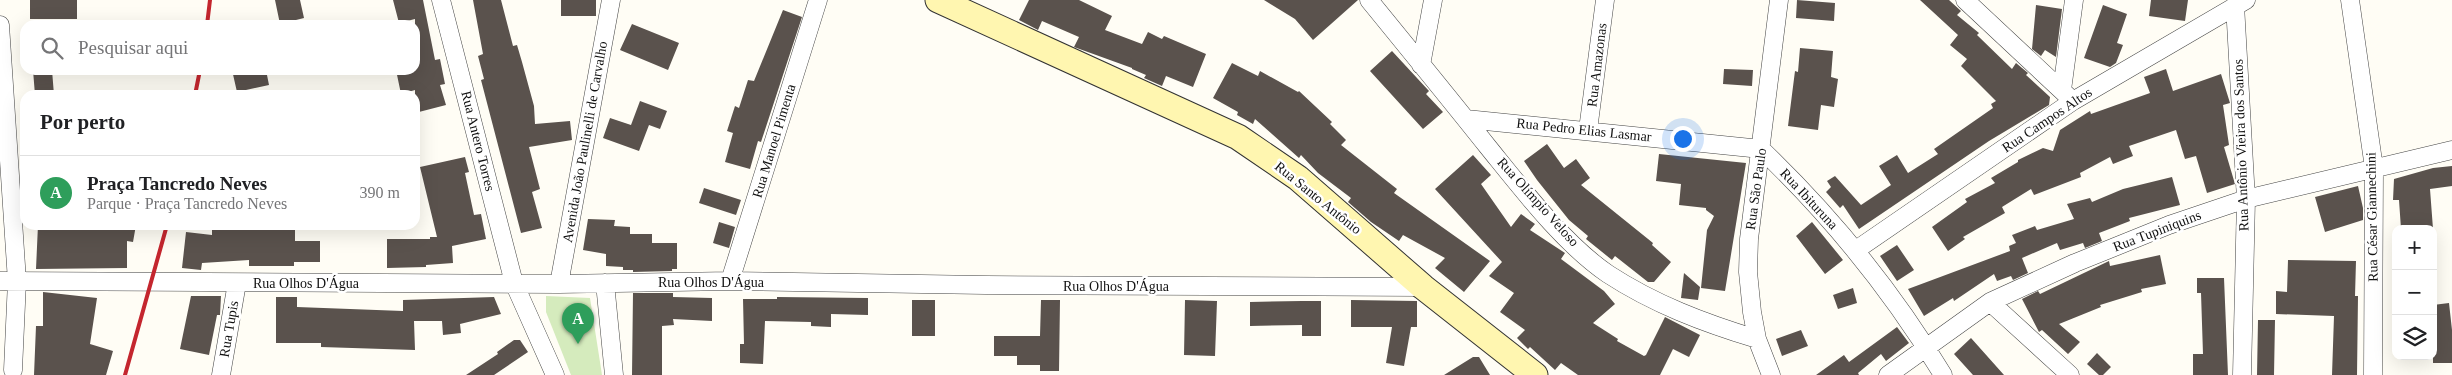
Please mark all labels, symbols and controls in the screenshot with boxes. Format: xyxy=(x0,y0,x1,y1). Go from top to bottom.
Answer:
search box xyxy=(20,20,420,75)
street label: Rua Amazonas xyxy=(1584,22,1610,108)
icon: search xyxy=(38,34,66,62)
text: Pesquisar aqui xyxy=(78,37,188,58)
street label: Avenida João Paulinelli de Carvalho xyxy=(560,40,610,244)
street label: Rua Antônio Vieira dos Santos xyxy=(2230,59,2252,231)
street label: Rua Manoel Pimenta xyxy=(750,82,799,200)
street label: Rua Campos Altos xyxy=(1999,84,2095,156)
street label: Rua Antero Torres xyxy=(458,89,498,193)
text: Por perto xyxy=(40,110,125,134)
street label: Rua Pedro Elias Lasmar xyxy=(1516,115,1653,145)
your location xyxy=(1670,126,1696,152)
street label: Rua São Paulo xyxy=(1743,147,1769,231)
street label: Rua César Giannechini xyxy=(2363,152,2381,282)
street label: Rua Olímpio Veloso xyxy=(1494,155,1582,249)
street label: Rua Santo Antônio xyxy=(1272,159,1364,237)
street label: Rua Ibituruna xyxy=(1777,166,1841,233)
text: Praça Tancredo Neves xyxy=(87,173,267,194)
text: A xyxy=(50,184,62,201)
text: 390 m xyxy=(360,184,400,201)
text: Parque · Praça Tancredo Neves xyxy=(87,195,287,212)
street label: Rua Tupiniquins xyxy=(2111,207,2203,255)
map controls xyxy=(2392,225,2437,360)
button: + xyxy=(2392,225,2437,270)
button: − xyxy=(2392,270,2437,315)
street label: Rua Olhos D'Água xyxy=(658,274,765,290)
street label: Rua Olhos D'Água xyxy=(253,275,360,291)
street label: Rua Olhos D'Água xyxy=(1063,278,1170,294)
street label: Rua Tupis xyxy=(217,300,241,358)
pin: A xyxy=(562,303,594,344)
button: layers xyxy=(2392,315,2437,360)

